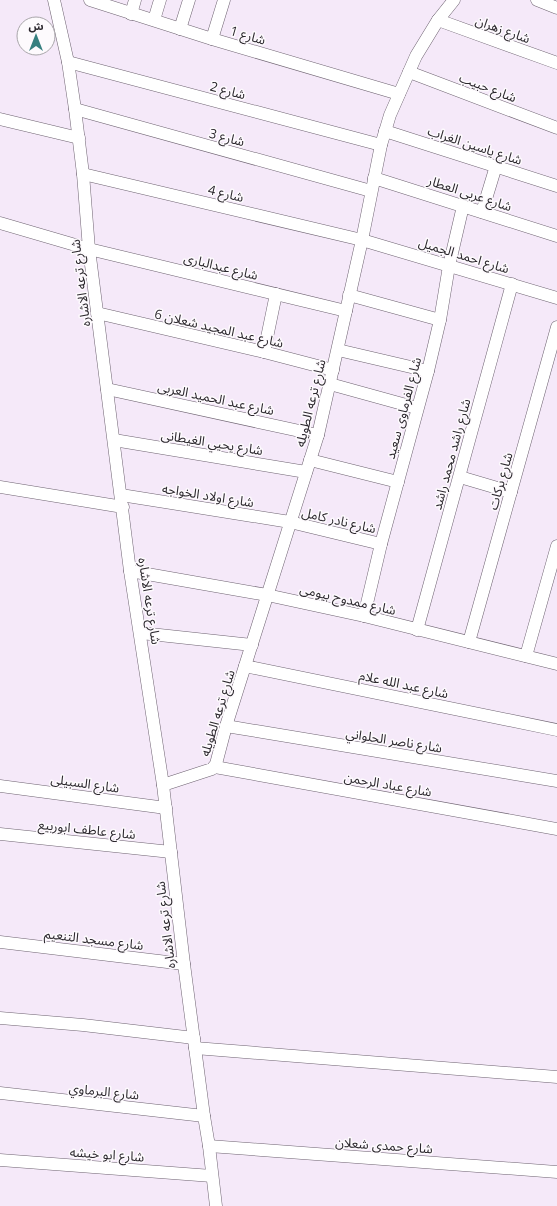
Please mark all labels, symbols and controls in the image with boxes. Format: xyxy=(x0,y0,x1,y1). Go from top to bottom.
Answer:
street label: شارع زهران xyxy=(472,11,533,49)
north arrow xyxy=(16,16,56,56)
text: ش xyxy=(28,18,44,33)
street label: شارع 1 xyxy=(228,21,268,51)
street label: شارع حبيب xyxy=(456,68,519,108)
street label: شارع 2 xyxy=(208,77,248,105)
street label: شارع ياسين الغراب xyxy=(425,121,525,171)
street label: شارع 3 xyxy=(207,124,247,152)
street label: شارع عربى العطار xyxy=(424,171,514,217)
street label: شارع 4 xyxy=(206,180,246,208)
street label: شارع احمد الجميل xyxy=(416,233,512,279)
street label: شارع ترعه الاشاره xyxy=(66,238,96,328)
street label: شارع عبدالبارى xyxy=(181,248,260,286)
street label: شارع عبد المجيد شعلان 6 xyxy=(152,304,285,354)
street label: شارع الفرماوى سعيد xyxy=(381,355,427,461)
street label: شارع ترعه الطويله xyxy=(290,357,332,449)
street label: شارع عبد الحميد العربى xyxy=(156,377,276,421)
street label: شارع راشد محمد راشد xyxy=(428,396,476,512)
street label: شارع يحيي الغيطانى xyxy=(159,425,264,461)
street label: شارع بركات xyxy=(483,450,519,512)
street label: شارع اولاد الخواجه xyxy=(160,479,255,513)
street label: شارع نادر كامل xyxy=(300,503,378,539)
street label: شارع ترعه الاشاره xyxy=(132,556,166,646)
street label: شارع ممدوح بيومى xyxy=(298,579,398,621)
street label: شارع عبد الله علام xyxy=(357,666,450,704)
street label: شارع ترعه الطويله xyxy=(195,668,241,759)
street label: شارع ناصر الحلواني xyxy=(344,724,443,758)
street label: شارع عباد الرحمن xyxy=(342,767,433,803)
street label: شارع السبيلى xyxy=(49,769,120,799)
street label: شارع عاطف ابوربيع xyxy=(37,815,137,845)
street label: شارع ترعه الاشاره xyxy=(151,880,181,970)
street label: شارع مسجد التنعيم xyxy=(43,924,145,956)
street label: شارع البرماوي xyxy=(68,1078,140,1106)
street label: شارع حمدى شعلان xyxy=(334,1133,433,1159)
street label: شارع ابو خيشه xyxy=(69,1142,145,1168)

